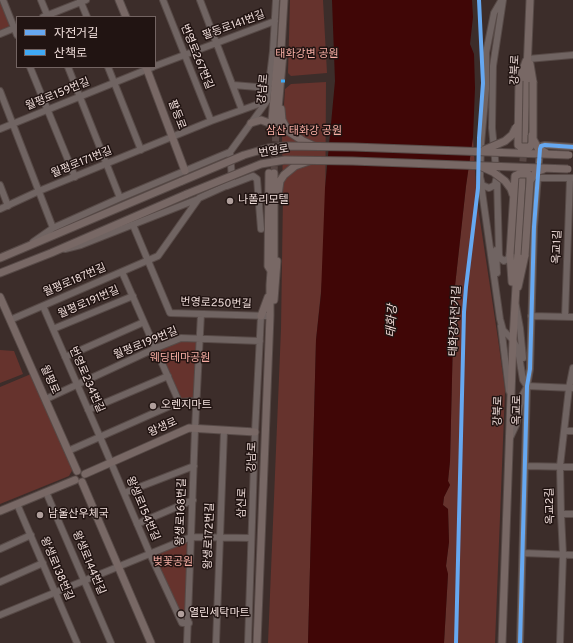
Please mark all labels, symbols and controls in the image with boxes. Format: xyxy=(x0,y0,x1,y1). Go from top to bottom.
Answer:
street label: 팔등로141번길 xyxy=(201,9,267,43)
legend xyxy=(16,16,156,68)
street label: 번영로267번길 xyxy=(177,22,215,92)
text: 자전거길 xyxy=(54,26,98,42)
text: 산책로 xyxy=(54,46,87,62)
park label: 태화강변 공원 xyxy=(275,48,339,62)
street label: 강북로 xyxy=(509,55,523,85)
street label: 강남로 xyxy=(256,73,272,105)
street label: 월평로159번길 xyxy=(24,76,92,114)
street label: 팔등로 xyxy=(164,98,188,132)
park label: 삼산 태화강 공원 xyxy=(266,125,342,139)
street label: 번영로 xyxy=(258,143,290,161)
street label: 월평로171번길 xyxy=(50,145,114,181)
place label: 나폴리모텔 xyxy=(238,194,289,208)
marker: 나폴리모텔 xyxy=(225,196,235,206)
street label: 옥교1길 xyxy=(551,230,565,264)
street label: 월평로187번길 xyxy=(42,262,108,300)
street label: 월평로191번길 xyxy=(56,284,122,322)
street label: 태화강자전거길 xyxy=(448,285,464,357)
street label: 번영로250번길 xyxy=(180,296,252,312)
water label: 태화강 xyxy=(385,304,401,338)
street label: 월평로199번길 xyxy=(112,325,180,363)
street label: 번영로234번길 xyxy=(66,345,106,415)
park label: 웨딩테마공원 xyxy=(150,352,210,366)
street label: 월평로 xyxy=(37,363,61,397)
street label: 옥교로 xyxy=(511,395,525,425)
street label: 강북로 xyxy=(492,396,506,426)
place label: 오렌지마트 xyxy=(161,399,212,413)
marker: 오렌지마트 xyxy=(148,401,158,411)
street label: 왕생로 xyxy=(146,416,180,440)
street label: 강남로 xyxy=(246,442,260,472)
street label: 왕생로154번길 xyxy=(123,475,161,543)
street label: 왕생로168번길 xyxy=(174,478,190,546)
street label: 옥교2길 xyxy=(544,487,558,525)
street label: 삼신로 xyxy=(236,488,250,518)
street label: 왕생로172번길 xyxy=(202,502,218,570)
place label: 남울산우체국 xyxy=(48,508,109,522)
marker: 남울산우체국 xyxy=(35,510,45,520)
street label: 왕생로144번길 xyxy=(69,529,107,597)
street label: 왕생로138번길 xyxy=(37,535,75,603)
park label: 벚꽃공원 xyxy=(153,556,193,570)
place label: 열린세탁마트 xyxy=(189,607,250,621)
marker: 열린세탁마트 xyxy=(176,609,186,619)

